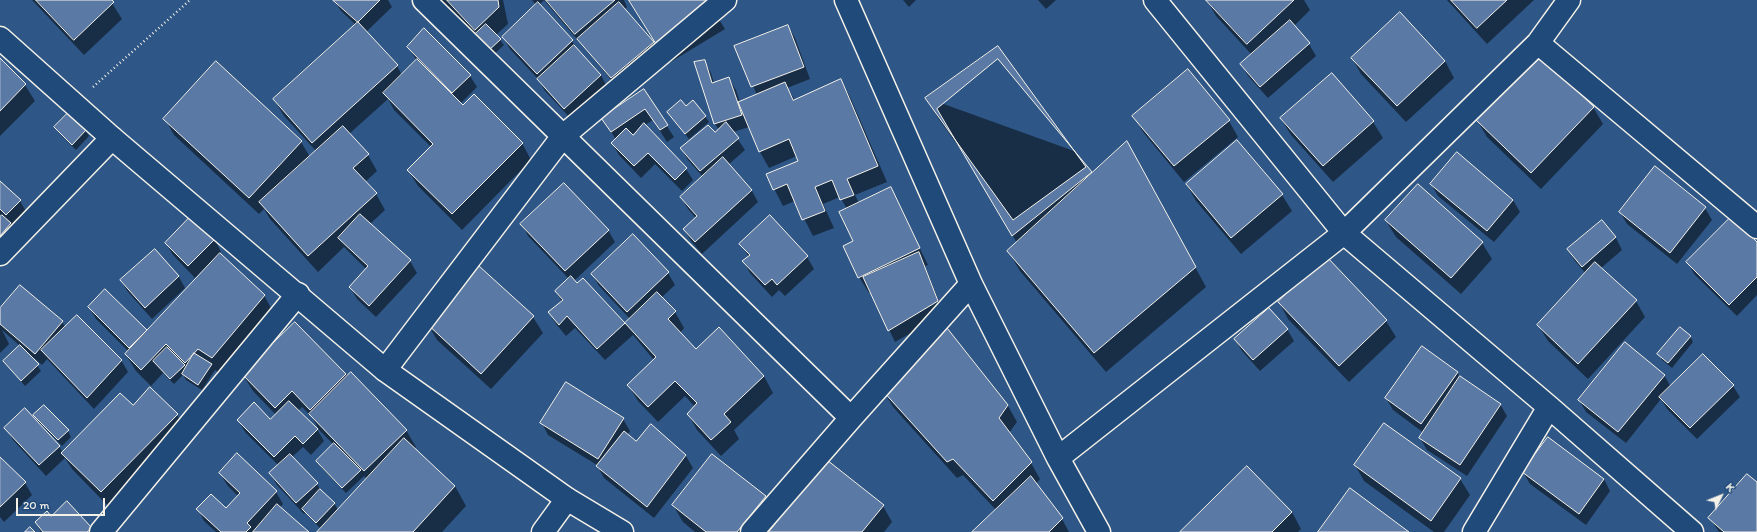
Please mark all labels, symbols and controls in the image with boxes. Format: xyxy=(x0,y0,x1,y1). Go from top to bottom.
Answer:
north arrow xyxy=(1701,476,1741,516)
text: K xyxy=(1723,480,1737,494)
scale bar xyxy=(18,490,107,516)
text: 20 m xyxy=(23,498,50,512)

